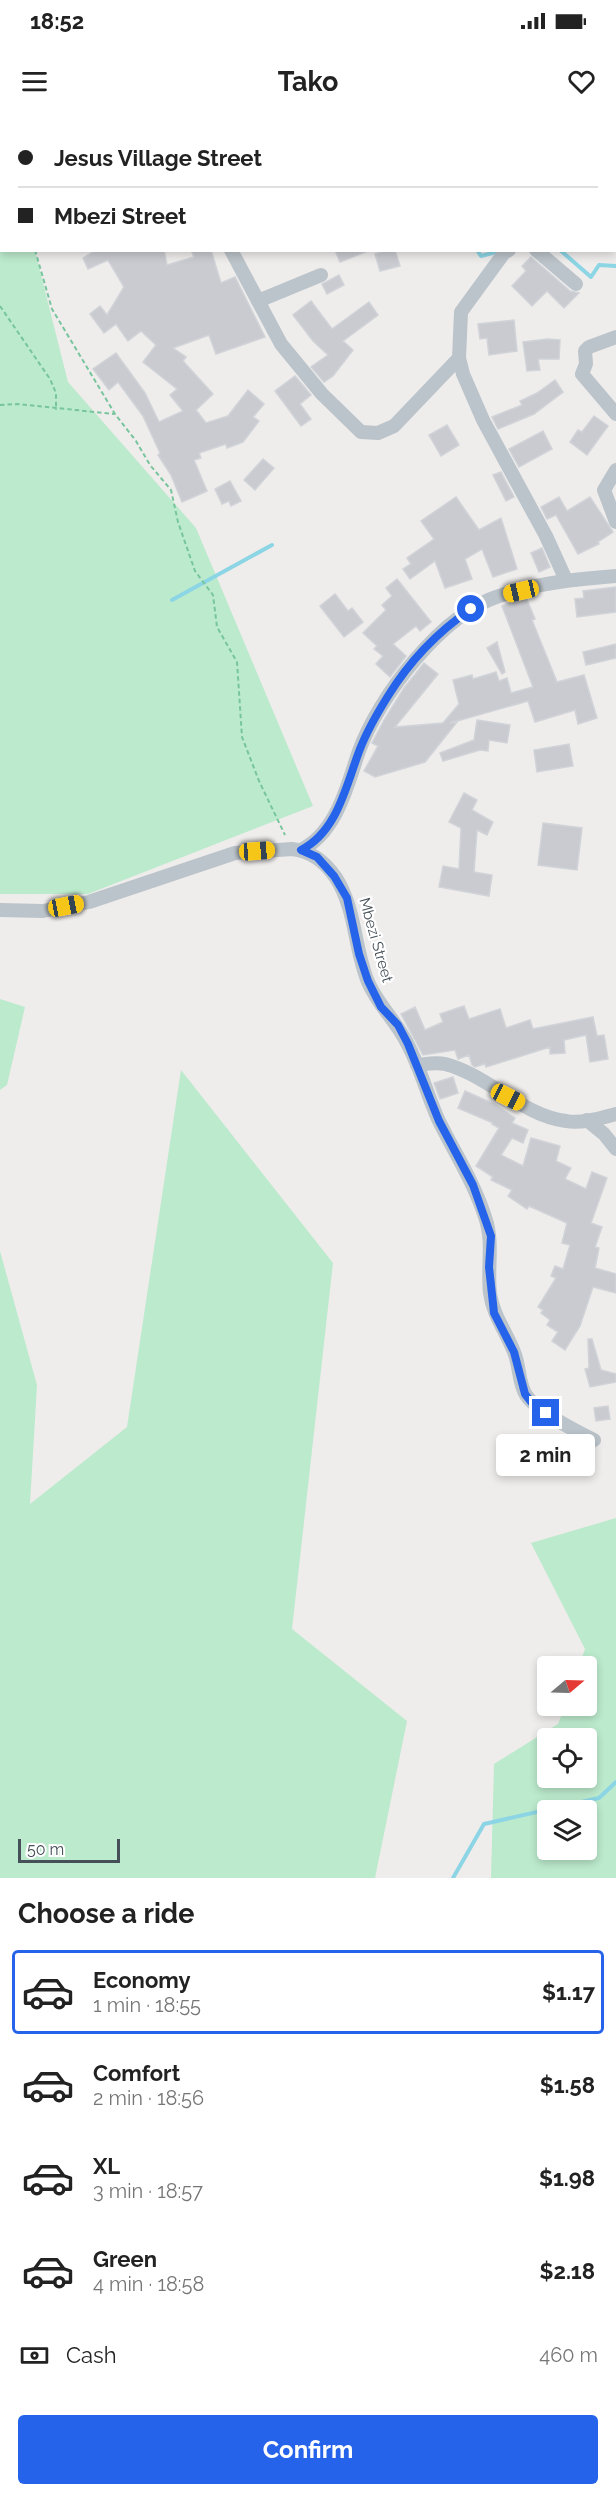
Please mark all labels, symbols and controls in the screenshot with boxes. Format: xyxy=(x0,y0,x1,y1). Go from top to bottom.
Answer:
text: 18:52 xyxy=(30,8,84,34)
icon: menu xyxy=(18,65,51,98)
icon: heart xyxy=(565,65,598,98)
text: Tako xyxy=(278,66,338,97)
text: Jesus Village Street xyxy=(54,145,262,171)
text: Mbezi Street xyxy=(54,203,186,229)
car xyxy=(501,578,541,604)
route start xyxy=(457,595,484,622)
car xyxy=(238,841,276,861)
car xyxy=(47,894,85,918)
street label: Mbezi Street xyxy=(355,896,397,984)
car xyxy=(488,1081,528,1113)
route end xyxy=(532,1399,559,1426)
callout: 2 min xyxy=(496,1434,596,1476)
text: 2 min xyxy=(520,1443,571,1467)
north arrow xyxy=(537,1656,597,1716)
map controls xyxy=(537,1656,597,1860)
button: locate xyxy=(537,1728,597,1788)
button: layers xyxy=(537,1800,597,1860)
scale bar xyxy=(18,1836,120,1864)
text: 50 m xyxy=(27,1840,64,1859)
text: Choose a ride xyxy=(18,1898,194,1929)
icon: car xyxy=(21,1965,75,2019)
text: Economy xyxy=(93,1967,191,1993)
text: $1.17 xyxy=(542,1979,595,2005)
text: 1 min · 18:55 xyxy=(93,1993,201,2017)
icon: car xyxy=(21,2058,75,2112)
text: Comfort xyxy=(93,2060,180,2086)
text: $1.58 xyxy=(540,2072,595,2098)
text: 2 min · 18:56 xyxy=(93,2086,204,2110)
icon: car xyxy=(21,2151,75,2205)
text: XL xyxy=(93,2153,120,2179)
text: $1.98 xyxy=(539,2165,595,2191)
text: 3 min · 18:57 xyxy=(93,2179,203,2203)
icon: car xyxy=(21,2244,75,2298)
text: Green xyxy=(93,2246,157,2272)
text: $2.18 xyxy=(540,2258,595,2284)
text: 4 min · 18:58 xyxy=(93,2272,204,2296)
icon: cash xyxy=(18,2339,51,2372)
text: Cash xyxy=(66,2342,117,2368)
text: 460 m xyxy=(539,2343,598,2367)
button: Confirm xyxy=(18,2415,598,2484)

